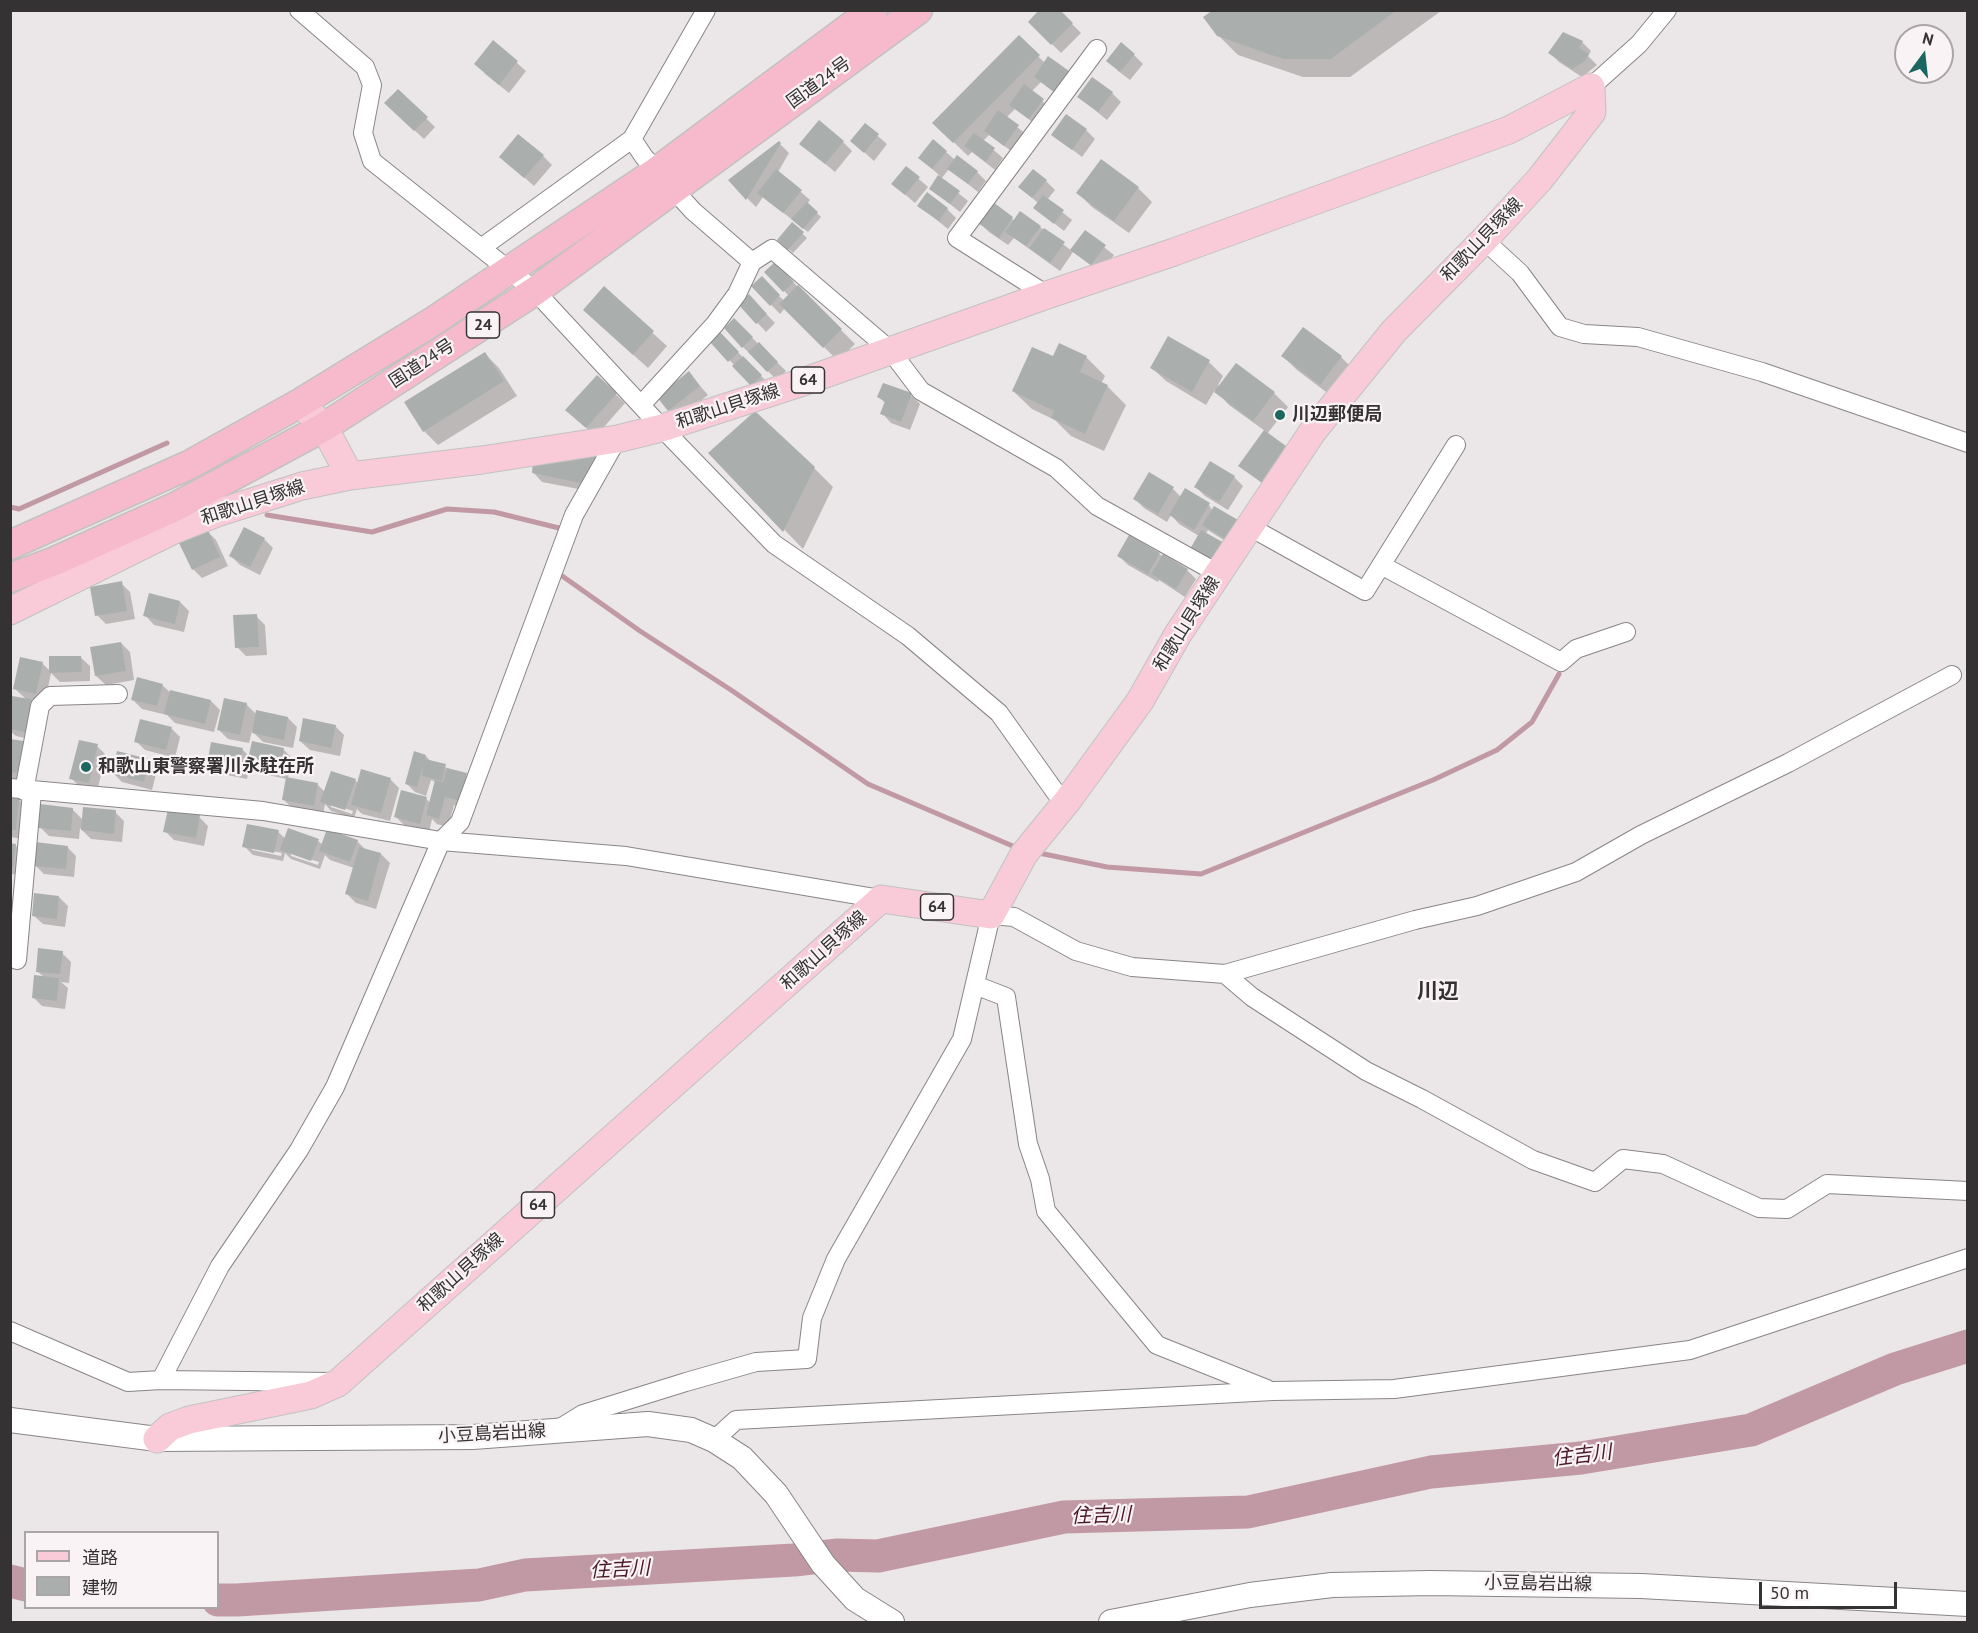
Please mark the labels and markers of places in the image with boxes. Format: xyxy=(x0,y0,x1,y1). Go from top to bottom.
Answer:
place label: 川辺郵便局 xyxy=(1292,404,1382,426)
marker: 川辺郵便局 xyxy=(1273,408,1287,422)
place label: 和歌山東警察署川永駐在所 xyxy=(98,756,314,778)
marker: 和歌山東警察署川永駐在所 xyxy=(79,760,93,774)

